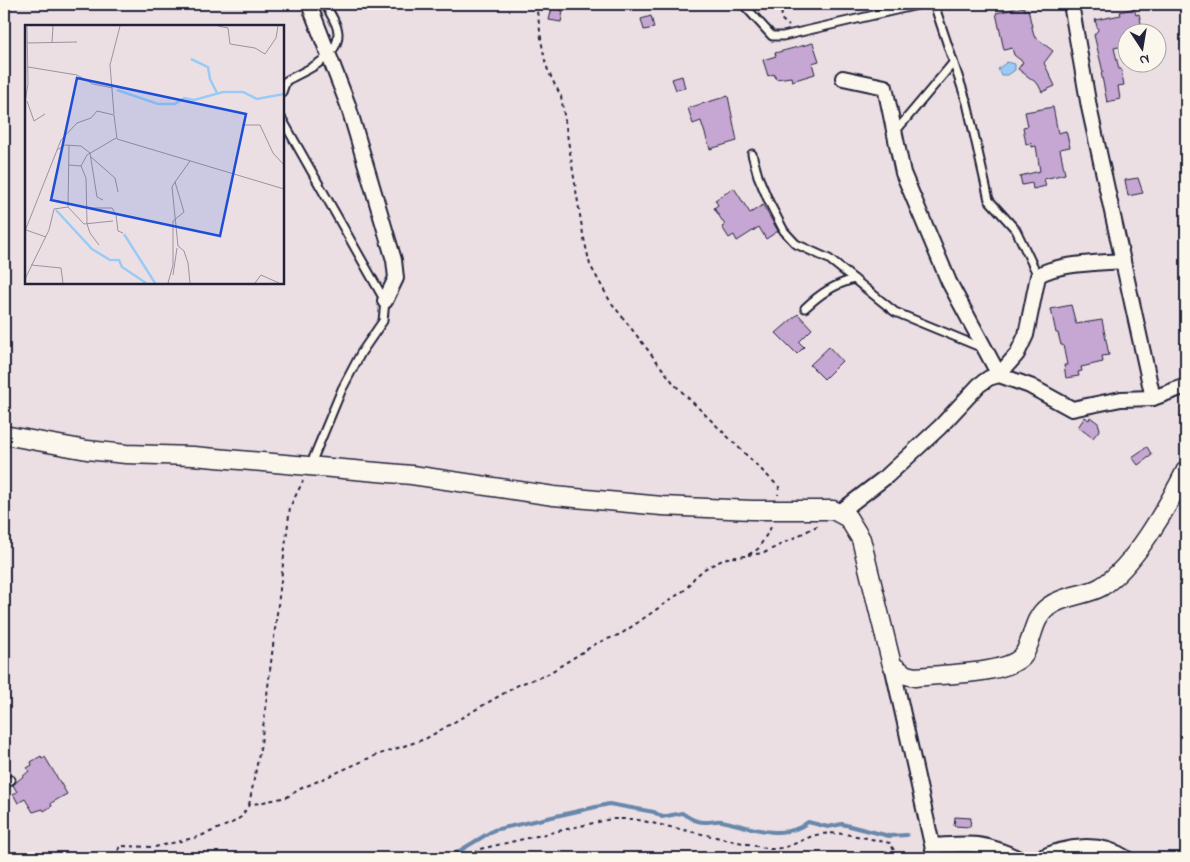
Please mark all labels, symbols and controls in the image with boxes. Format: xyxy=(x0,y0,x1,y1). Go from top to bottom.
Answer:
north arrow xyxy=(1118,22,1168,72)
inset map xyxy=(25,25,284,284)
text: N xyxy=(1138,48,1151,71)

